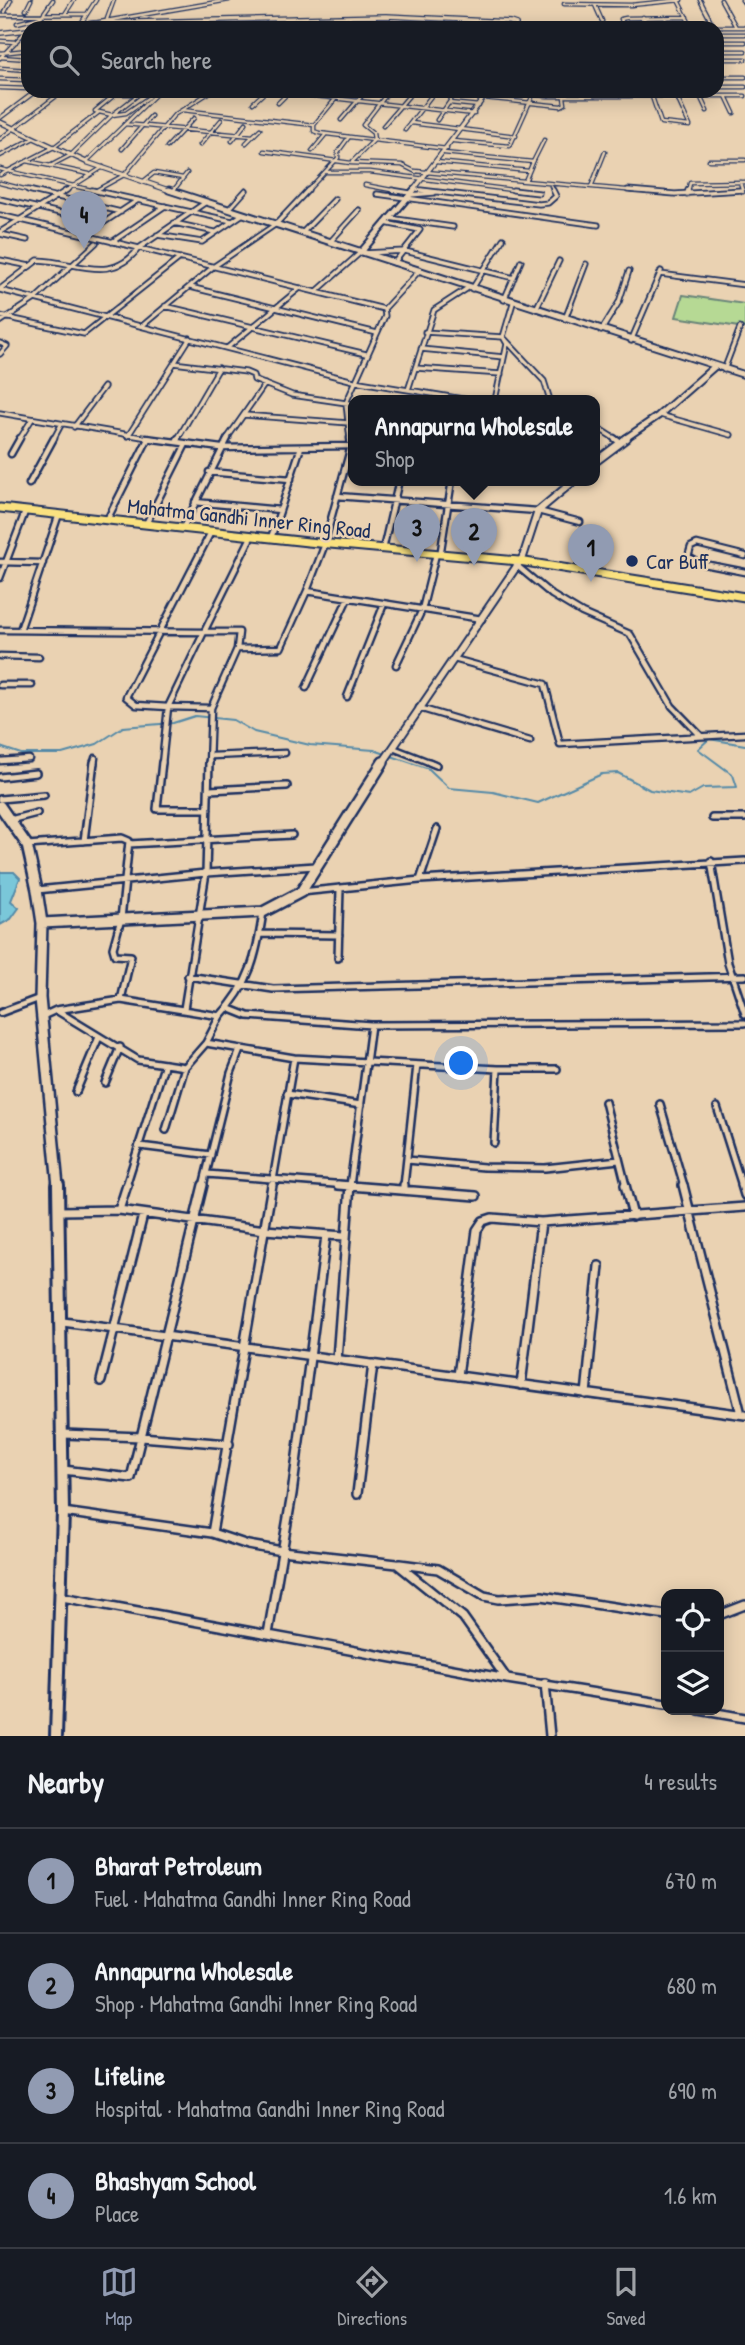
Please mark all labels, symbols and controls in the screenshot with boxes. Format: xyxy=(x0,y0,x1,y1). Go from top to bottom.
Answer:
search box xyxy=(21,21,724,98)
icon: search xyxy=(45,41,83,79)
text: Search here xyxy=(101,42,212,77)
pin: 4 xyxy=(61,191,107,249)
popup xyxy=(348,395,600,486)
text: Annapurna Wholesale xyxy=(375,408,573,443)
text: Shop xyxy=(375,443,414,474)
street label: Mahatma Gandhi Inner Ring Road xyxy=(126,491,372,545)
pin: 3 xyxy=(394,504,440,562)
pin: 2 xyxy=(451,508,497,566)
pin: 1 xyxy=(568,524,614,582)
place label: Car Buff xyxy=(646,547,709,576)
marker: Car Buff xyxy=(624,553,640,569)
your location xyxy=(444,1046,478,1080)
map controls xyxy=(661,1589,724,1715)
button: locate xyxy=(661,1589,724,1652)
button: layers xyxy=(661,1652,724,1715)
text: Nearby xyxy=(28,1762,104,1802)
text: 4 results xyxy=(644,1766,717,1797)
text: Bharat Petroleum xyxy=(95,1848,262,1883)
text: 1 xyxy=(47,1865,55,1896)
text: 670 m xyxy=(665,1865,717,1896)
text: Fuel · Mahatma Gandhi Inner Ring Road xyxy=(95,1883,411,1914)
text: Annapurna Wholesale xyxy=(95,1953,293,1988)
text: 2 xyxy=(46,1970,56,2001)
text: 680 m xyxy=(667,1970,717,2001)
text: Shop · Mahatma Gandhi Inner Ring Road xyxy=(95,1988,417,2019)
text: Lifeline xyxy=(95,2058,165,2093)
text: 3 xyxy=(46,2075,56,2106)
text: 690 m xyxy=(668,2075,717,2106)
text: Hospital · Mahatma Gandhi Inner Ring Road xyxy=(95,2093,445,2124)
text: Bhashyam School xyxy=(95,2163,256,2198)
text: 4 xyxy=(47,2180,55,2211)
text: 1.6 km xyxy=(664,2180,717,2211)
text: Place xyxy=(95,2198,139,2229)
tab: Map xyxy=(100,2263,138,2331)
tab: Directions xyxy=(337,2263,407,2331)
tab: Saved xyxy=(607,2263,645,2331)

